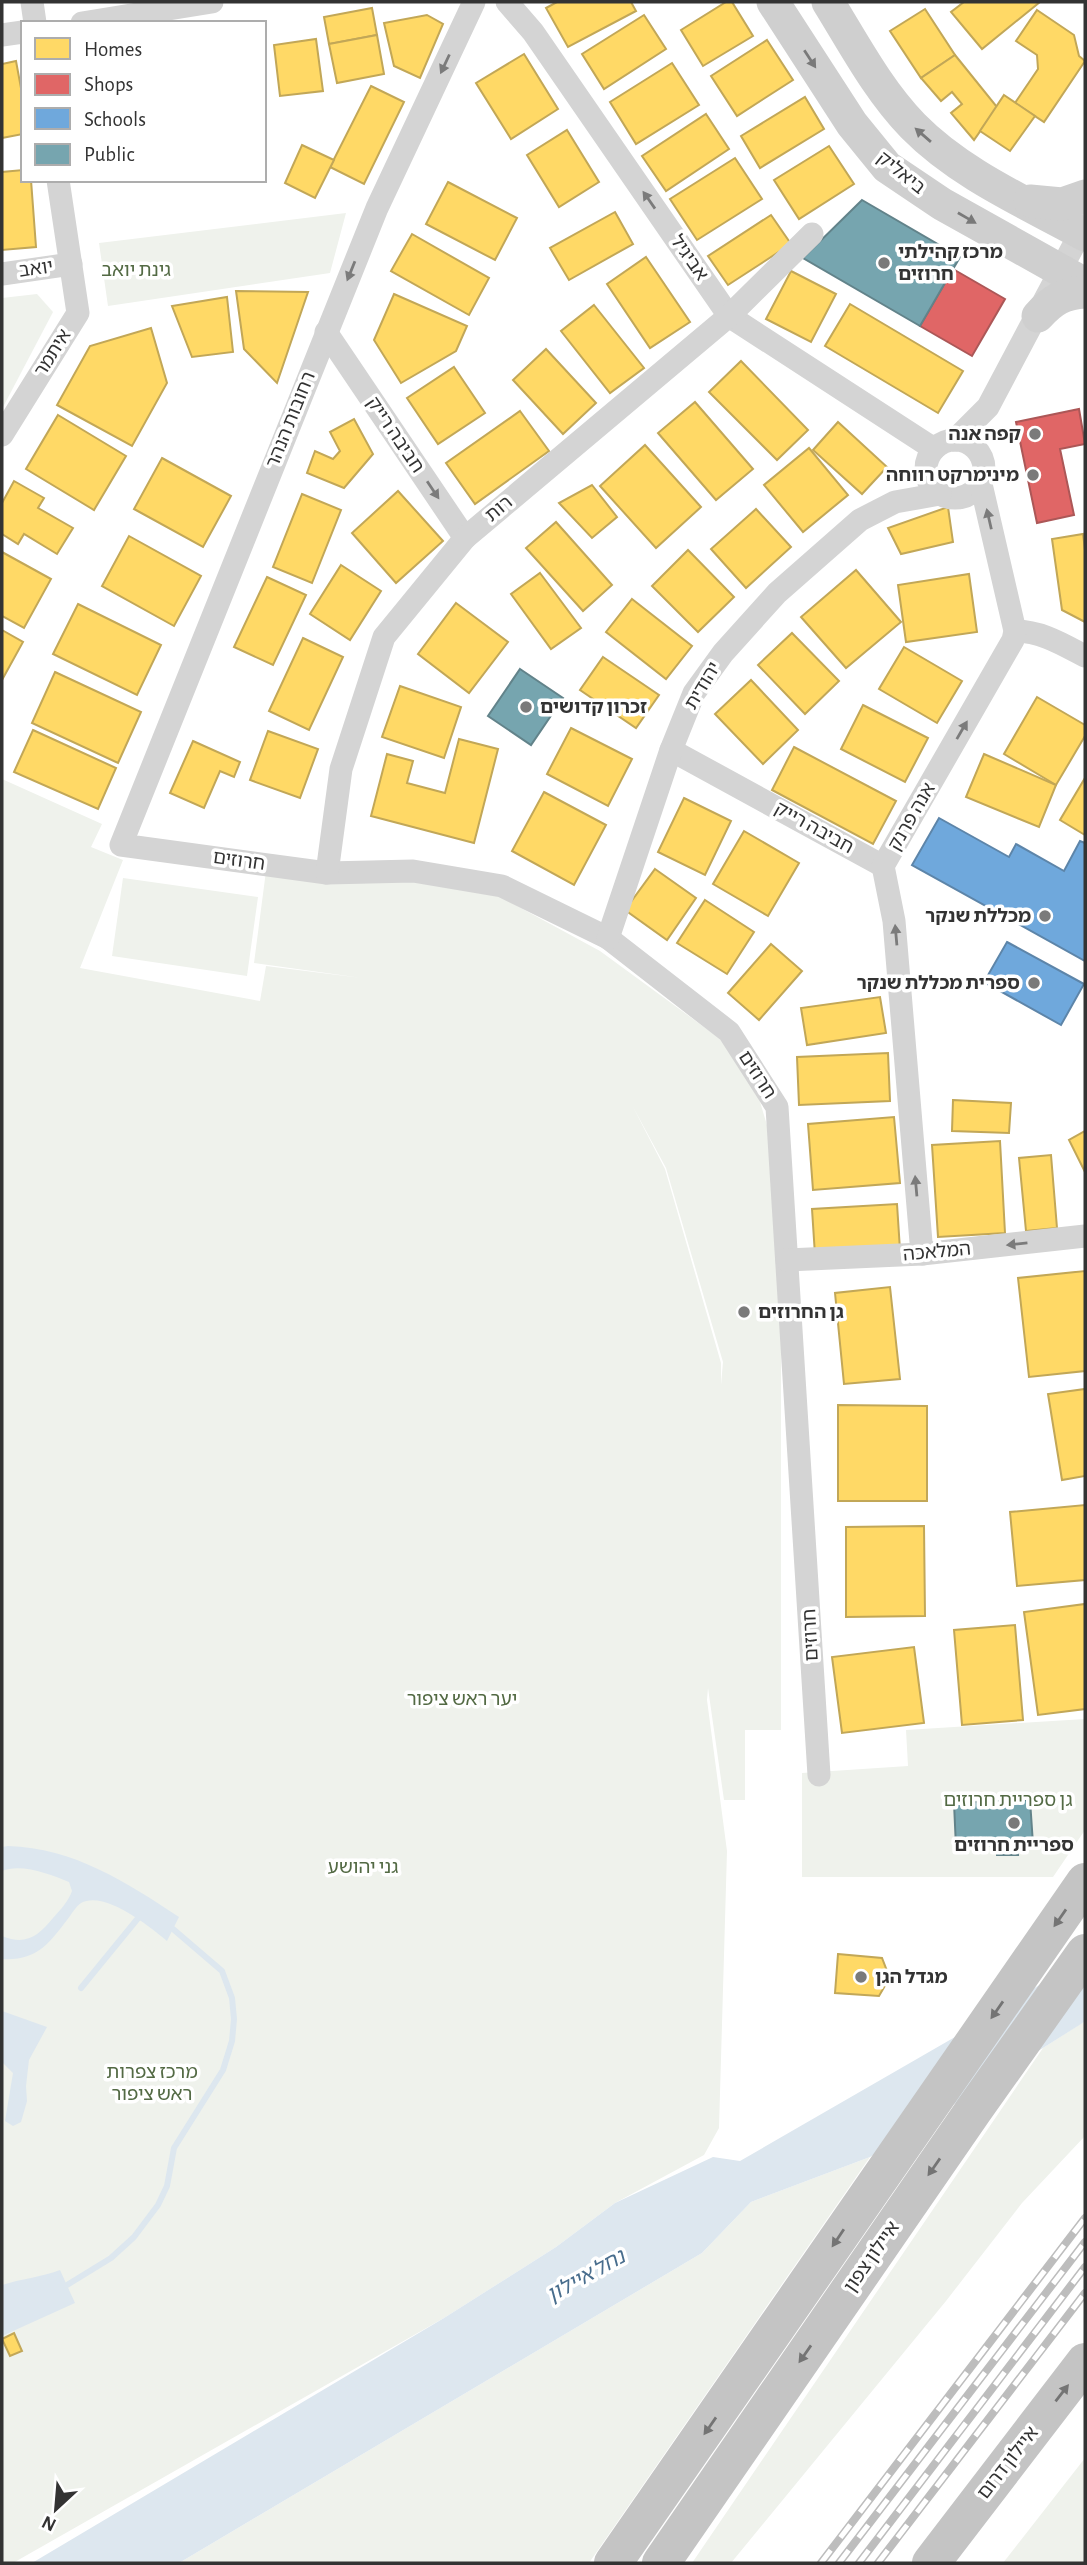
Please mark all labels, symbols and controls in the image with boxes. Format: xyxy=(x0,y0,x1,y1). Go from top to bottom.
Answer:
legend xyxy=(21,21,266,182)
text: Homes xyxy=(84,39,142,60)
one-way arrow xyxy=(803,50,816,69)
one-way arrow xyxy=(440,54,451,74)
text: Shops xyxy=(84,74,133,95)
text: Schools xyxy=(84,109,146,130)
one-way arrow xyxy=(915,128,932,143)
text: Public xyxy=(84,144,134,165)
street label: ביאליק xyxy=(873,148,929,198)
one-way arrow xyxy=(643,190,656,209)
one-way arrow xyxy=(957,212,976,224)
street label: אביגיל xyxy=(667,232,711,284)
place label: מרכז קהילתי חרוזים xyxy=(898,243,1003,284)
marker: מרכז קהילתי חרוזים xyxy=(876,255,892,271)
street label: יואב xyxy=(18,257,54,281)
one-way arrow xyxy=(346,260,357,281)
park label: גינת יואב xyxy=(101,261,171,280)
street label: איתמר xyxy=(31,326,75,380)
street label: רחובות הנהר xyxy=(263,369,319,471)
street label: חביבה רייק xyxy=(363,394,427,476)
place label: קפה אנה xyxy=(948,425,1021,444)
marker: קפה אנה xyxy=(1027,426,1043,442)
place label: מינימרקט רווחה xyxy=(886,466,1019,485)
marker: מינימרקט רווחה xyxy=(1025,467,1041,483)
one-way arrow xyxy=(426,480,439,500)
street label: רות xyxy=(482,493,516,525)
one-way arrow xyxy=(983,508,994,530)
street label: יהודית xyxy=(682,659,724,713)
place label: זכרון קדושים xyxy=(540,698,647,717)
marker: זכרון קדושים xyxy=(518,699,534,715)
one-way arrow xyxy=(956,721,969,740)
street label: אנה פרנק xyxy=(885,780,939,854)
street label: חביבה רייק xyxy=(771,799,857,857)
street label: חרוזים xyxy=(212,848,266,874)
place label: מכללת שנקר xyxy=(925,907,1031,926)
marker: מכללת שנקר xyxy=(1037,908,1053,924)
one-way arrow xyxy=(890,924,901,946)
place label: ספרית מכללת שנקר xyxy=(856,974,1020,993)
marker: ספרית מכללת שנקר xyxy=(1026,975,1042,991)
street label: חרוזים xyxy=(735,1048,779,1102)
one-way arrow xyxy=(910,1175,921,1197)
one-way arrow xyxy=(1006,1238,1028,1249)
street label: המלאכה xyxy=(902,1240,972,1264)
place label: גן החרוזים xyxy=(758,1303,844,1322)
marker: גן החרוזים xyxy=(736,1304,752,1320)
street label: חרוזים xyxy=(800,1608,822,1662)
park label: יער ראש ציפור xyxy=(407,1690,517,1709)
park label: גן ספריית חרוזים xyxy=(943,1791,1073,1810)
marker: ספריית חרוזים xyxy=(1006,1815,1022,1831)
place label: ספריית חרוזים xyxy=(954,1836,1074,1855)
park label: גני יהושע xyxy=(328,1858,398,1877)
one-way arrow xyxy=(1053,1909,1067,1927)
place label: מגדל הגן xyxy=(875,1968,948,1987)
marker: מגדל הגן xyxy=(853,1969,869,1985)
one-way arrow xyxy=(990,2001,1004,2019)
park label: מרכז צפרות ראש ציפור xyxy=(106,2063,198,2104)
one-way arrow xyxy=(927,2158,941,2176)
street label: איילון צפון xyxy=(841,2218,903,2296)
one-way arrow xyxy=(832,2228,845,2248)
water label: נחל איילון xyxy=(544,2245,631,2307)
one-way arrow xyxy=(798,2345,812,2363)
one-way arrow xyxy=(1055,2384,1070,2402)
one-way arrow xyxy=(703,2417,717,2435)
street label: איילון דרום xyxy=(974,2423,1042,2503)
north arrow xyxy=(21,2474,91,2544)
text: N xyxy=(39,2511,59,2534)

